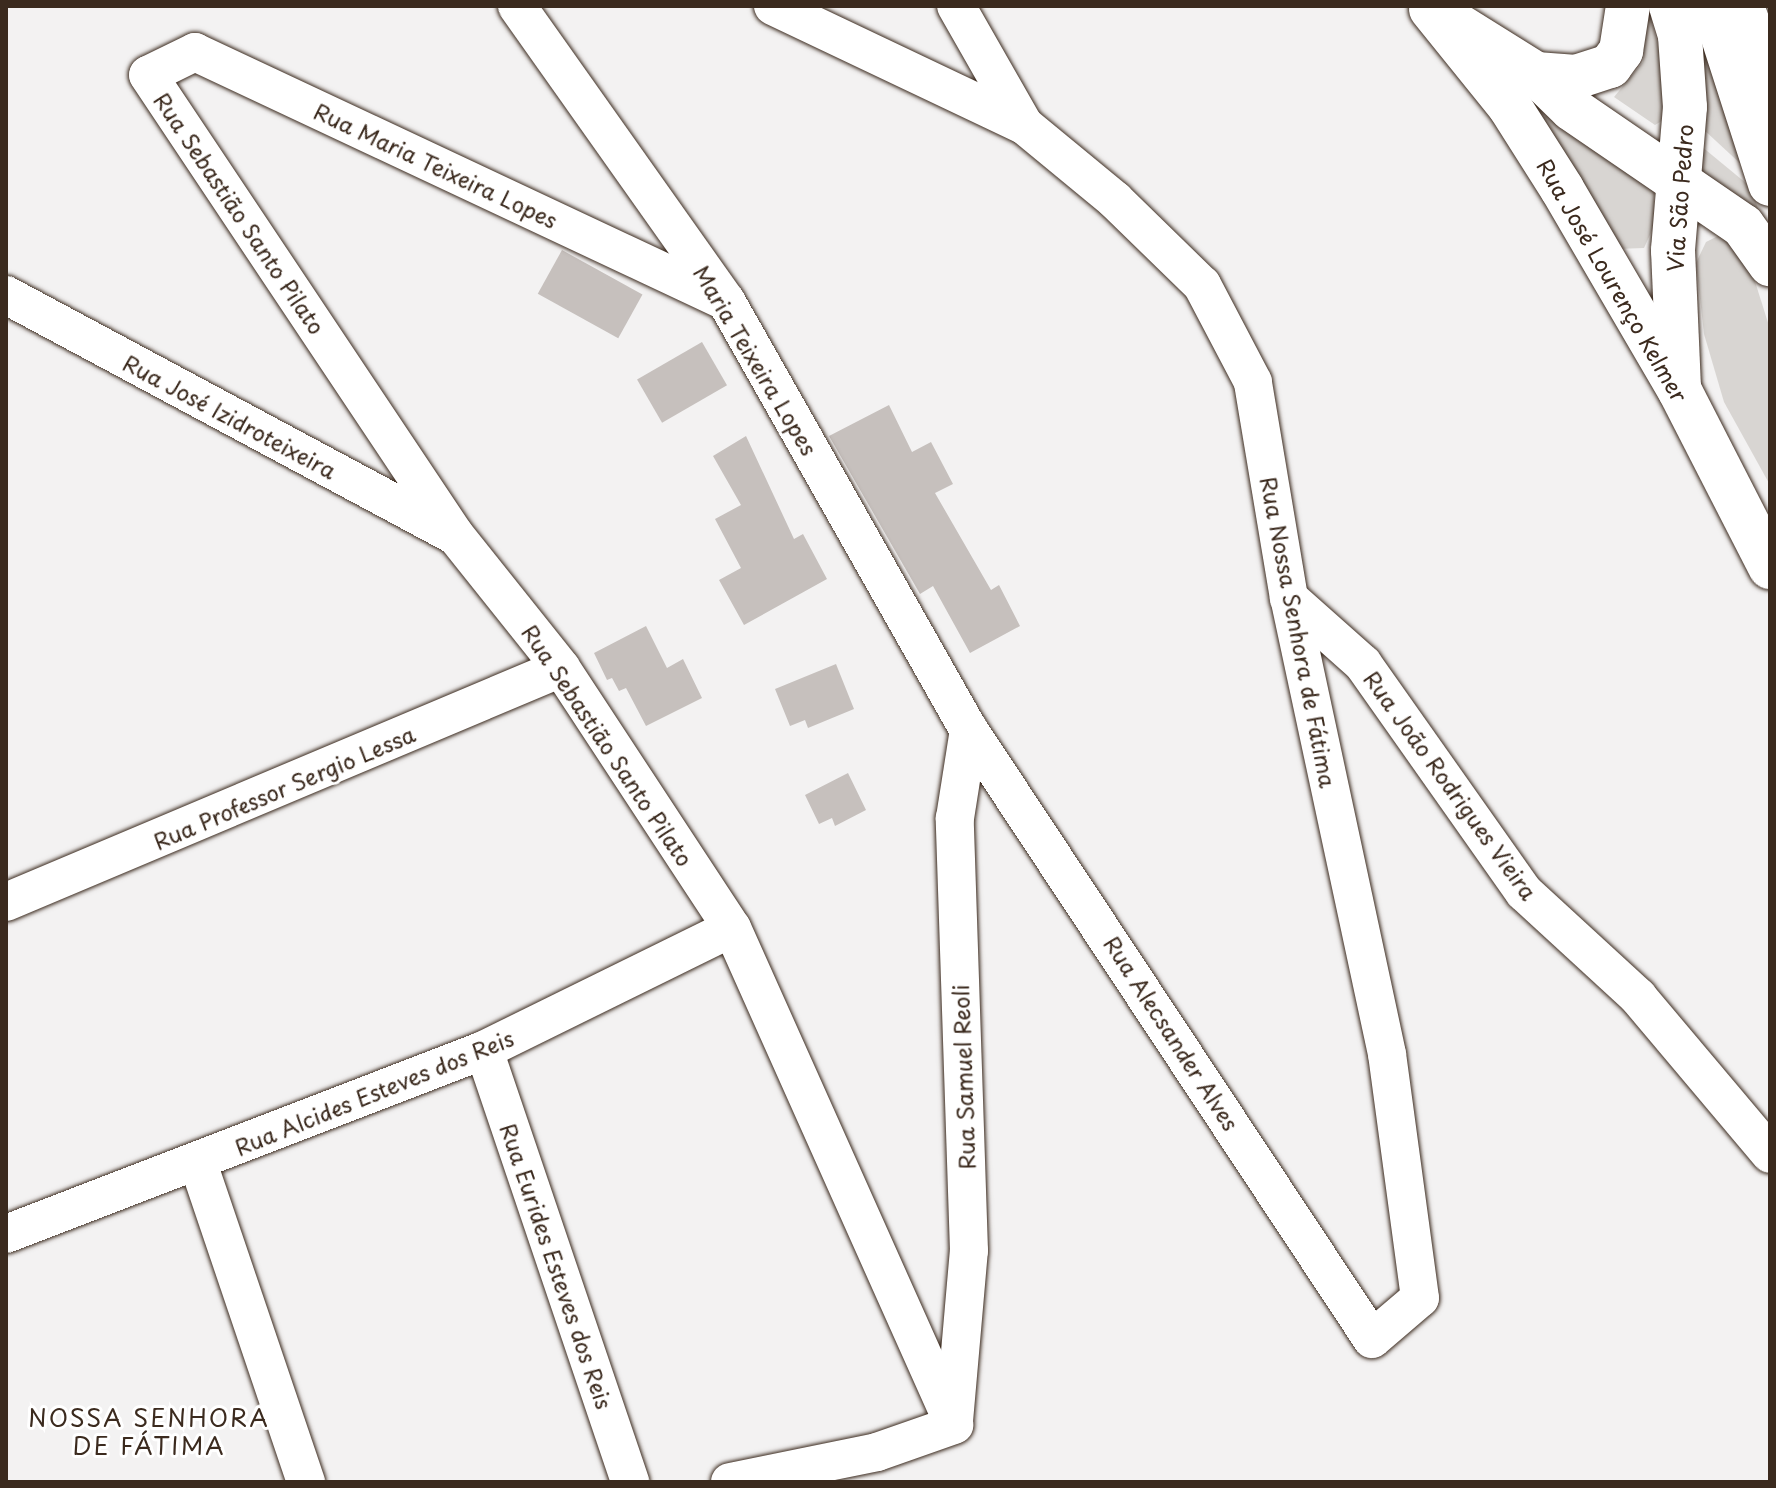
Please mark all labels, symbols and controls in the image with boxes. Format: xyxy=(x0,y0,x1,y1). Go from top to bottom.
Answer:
street label: Rua Sebastião Santo Pilato xyxy=(149,87,331,339)
street label: Rua Maria Teixeira Lopes xyxy=(309,96,563,234)
street label: Via São Pedro xyxy=(1661,124,1697,272)
street label: Rua José Lourenço Kelmer xyxy=(1532,152,1694,408)
street label: Maria Teixeira Lopes xyxy=(688,259,824,461)
street label: Rua José Izidroteixeira xyxy=(118,348,342,484)
street label: Rua Nossa Senhora de Fátima xyxy=(1256,473,1342,791)
street label: Rua Sebastião Santo Pilato xyxy=(517,619,699,871)
street label: Rua João Rodrigues Vieira xyxy=(1358,664,1544,906)
street label: Rua Professor Sergio Lessa xyxy=(148,719,420,855)
street label: Rua Alecsander Alves xyxy=(1098,930,1246,1136)
street label: Rua Samuel Reoli xyxy=(947,983,979,1171)
street label: Rua Alcides Esteves dos Reis xyxy=(229,1023,519,1161)
street label: Rua Eurides Esteves dos Reis xyxy=(495,1119,619,1413)
district label: NOSSA SENHORA DE FÁTIMA xyxy=(29,1404,269,1460)

